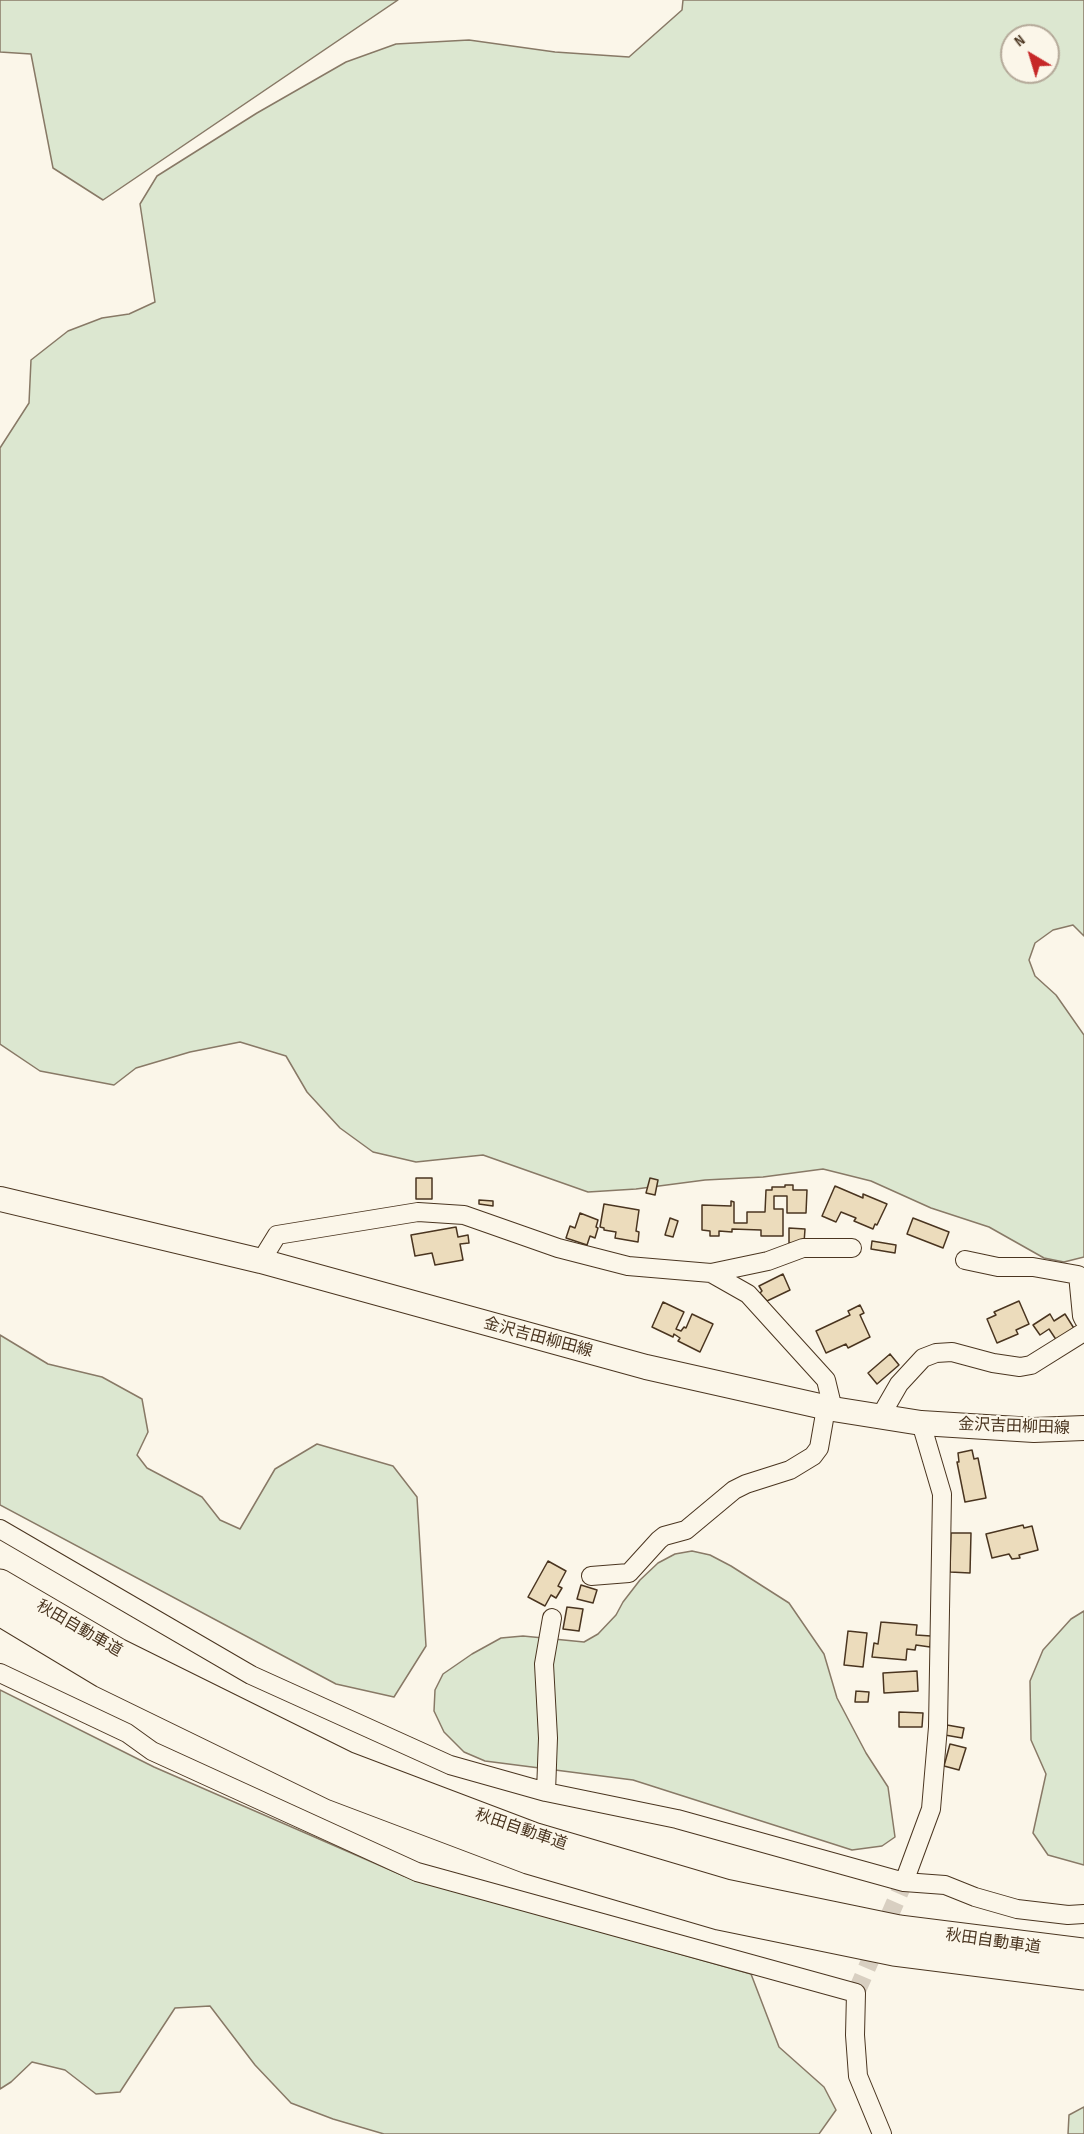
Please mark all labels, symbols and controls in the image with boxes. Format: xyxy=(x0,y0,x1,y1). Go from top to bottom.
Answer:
north arrow xyxy=(1000,24,1060,84)
text: N xyxy=(1011,31,1029,51)
street label: 金沢吉田柳田線 xyxy=(481,1314,595,1362)
street label: 金沢吉田柳田線 xyxy=(958,1415,1070,1439)
street label: 秋田自動車道 xyxy=(33,1597,125,1661)
street label: 秋田自動車道 xyxy=(472,1805,570,1855)
street label: 秋田自動車道 xyxy=(944,1926,1042,1958)

